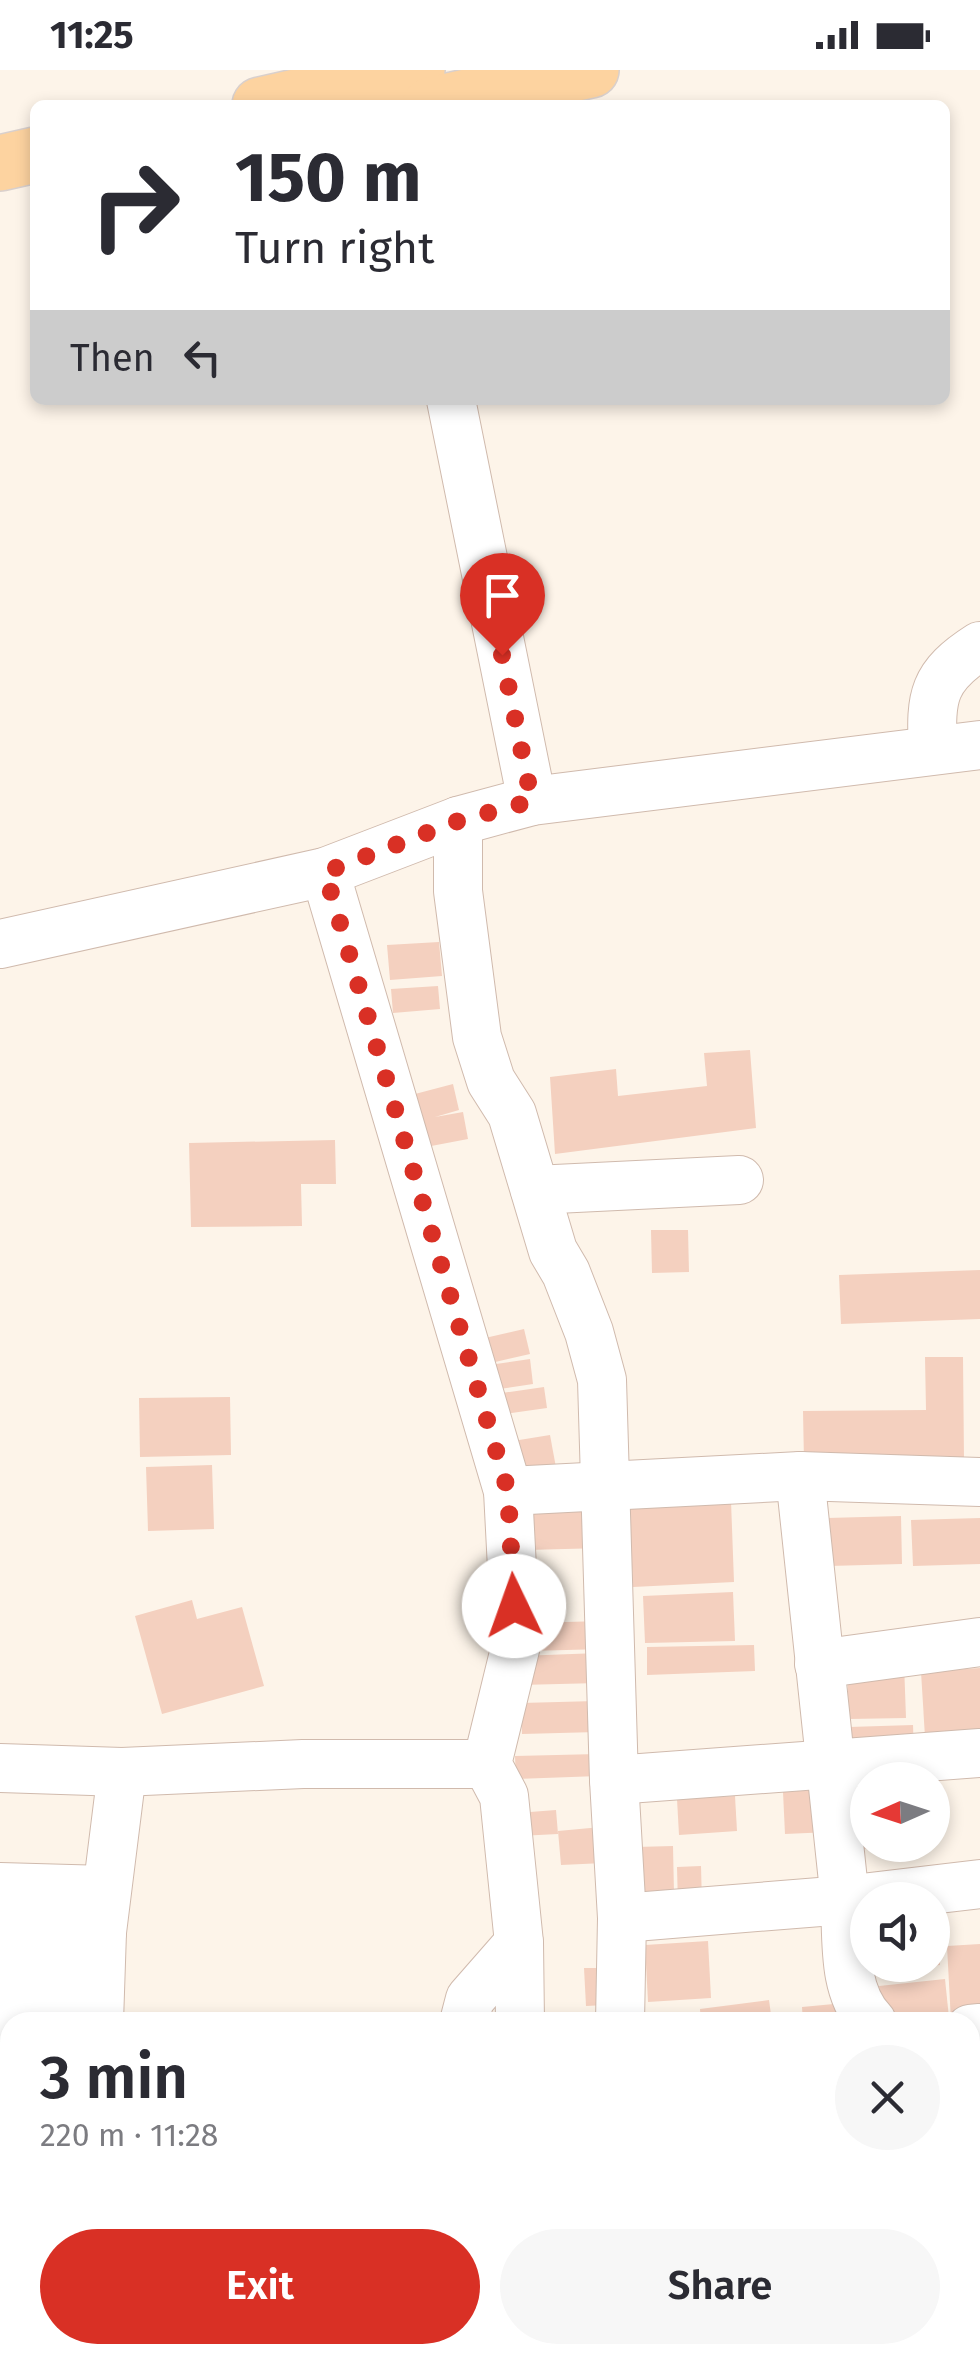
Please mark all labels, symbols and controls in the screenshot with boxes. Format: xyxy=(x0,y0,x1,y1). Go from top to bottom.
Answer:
text: 11:25 xyxy=(50,12,134,58)
text: 150 m xyxy=(235,136,422,220)
icon: right xyxy=(70,140,200,270)
text: Turn right xyxy=(235,221,434,275)
icon: left xyxy=(175,330,230,385)
text: Then xyxy=(70,335,155,381)
pin xyxy=(460,553,545,656)
icon: arrive xyxy=(475,568,530,623)
position arrow xyxy=(462,1554,566,1658)
north arrow xyxy=(850,1762,950,1862)
map controls xyxy=(850,1762,950,1982)
button: sound xyxy=(850,1882,950,1982)
text: 3 min xyxy=(40,2042,188,2114)
button: close xyxy=(835,2045,940,2150)
text: 220 m · 11:28 xyxy=(40,2116,219,2154)
button: Exit xyxy=(40,2229,480,2344)
button: Share xyxy=(500,2229,940,2344)

